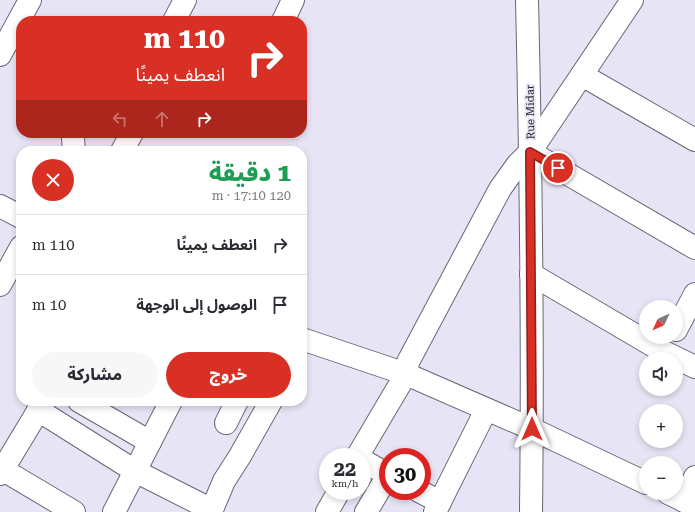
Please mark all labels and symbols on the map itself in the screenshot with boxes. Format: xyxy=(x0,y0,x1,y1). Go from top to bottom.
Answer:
street label: Rue Midar xyxy=(524,84,537,139)
pin xyxy=(541,151,575,185)
north arrow xyxy=(639,300,683,344)
position arrow xyxy=(511,408,553,450)
speed limit sign: 30 xyxy=(379,448,431,500)

